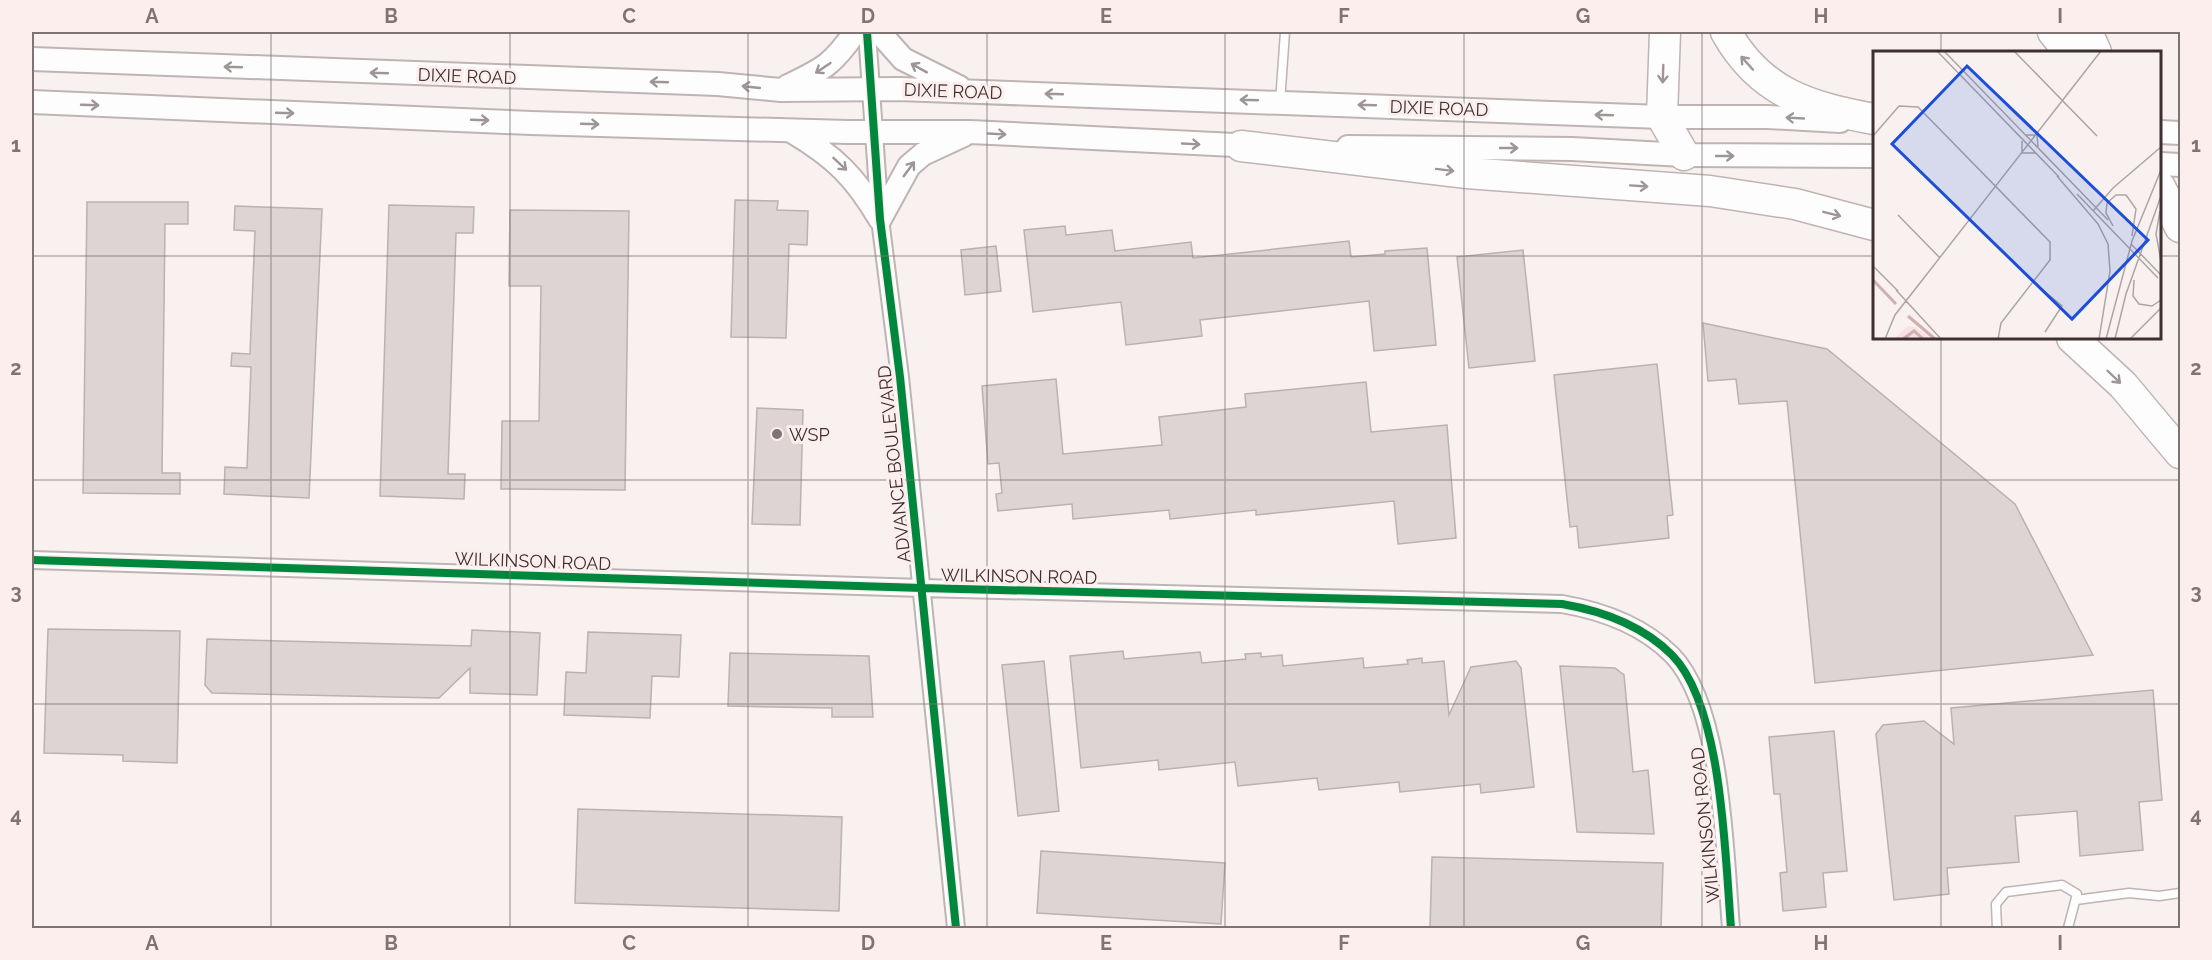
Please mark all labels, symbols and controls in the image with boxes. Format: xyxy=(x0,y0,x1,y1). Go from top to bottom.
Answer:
text: A xyxy=(145,4,159,28)
text: B xyxy=(384,4,398,28)
text: C xyxy=(622,4,636,28)
text: D xyxy=(861,4,875,28)
text: E xyxy=(1100,4,1112,28)
text: F xyxy=(1338,4,1350,28)
text: G xyxy=(1576,4,1590,28)
text: H xyxy=(1814,4,1828,28)
text: I xyxy=(2057,4,2063,28)
inset map xyxy=(1873,51,2161,339)
one-way arrow xyxy=(1740,55,1754,70)
one-way arrow xyxy=(815,61,832,74)
one-way arrow xyxy=(224,62,244,73)
one-way arrow xyxy=(911,62,928,74)
street label: DIXIE ROAD xyxy=(417,64,517,88)
one-way arrow xyxy=(1658,64,1669,84)
one-way arrow xyxy=(369,67,389,79)
one-way arrow xyxy=(650,77,670,88)
street label: DIXIE ROAD xyxy=(903,79,1003,103)
one-way arrow xyxy=(741,81,761,92)
one-way arrow xyxy=(1044,89,1064,100)
one-way arrow xyxy=(1239,95,1259,106)
street label: DIXIE ROAD xyxy=(1389,96,1489,120)
one-way arrow xyxy=(79,99,99,110)
one-way arrow xyxy=(1357,100,1377,111)
one-way arrow xyxy=(274,107,294,118)
one-way arrow xyxy=(1594,109,1614,121)
one-way arrow xyxy=(1786,113,1806,124)
one-way arrow xyxy=(469,115,489,126)
one-way arrow xyxy=(579,119,599,130)
one-way arrow xyxy=(986,128,1006,139)
text: 1 xyxy=(11,133,21,157)
text: 1 xyxy=(2191,133,2201,157)
one-way arrow xyxy=(1181,138,1201,149)
one-way arrow xyxy=(1499,142,1519,154)
one-way arrow xyxy=(1715,150,1735,161)
one-way arrow xyxy=(832,157,847,171)
one-way arrow xyxy=(902,161,915,177)
one-way arrow xyxy=(1435,165,1454,176)
one-way arrow xyxy=(1629,181,1649,192)
one-way arrow xyxy=(1822,208,1841,220)
text: 2 xyxy=(10,356,22,380)
text: 2 xyxy=(2190,356,2202,380)
street label: ADVANCE BOULEVARD xyxy=(873,364,915,564)
one-way arrow xyxy=(2107,370,2122,385)
place label: WSP xyxy=(789,424,830,445)
marker: WSP xyxy=(770,427,784,441)
street label: WILKINSON ROAD xyxy=(454,548,612,574)
street label: WILKINSON ROAD xyxy=(941,564,1098,588)
text: 3 xyxy=(10,580,22,604)
text: 3 xyxy=(2190,580,2202,604)
street label: WILKINSON ROAD xyxy=(1686,746,1724,904)
text: 4 xyxy=(10,803,22,827)
text: 4 xyxy=(2190,803,2202,827)
text: A xyxy=(145,931,159,955)
text: B xyxy=(384,931,398,955)
text: C xyxy=(622,931,636,955)
text: D xyxy=(861,931,875,955)
text: E xyxy=(1100,931,1112,955)
text: F xyxy=(1338,931,1350,955)
text: G xyxy=(1576,931,1590,955)
text: H xyxy=(1814,931,1828,955)
text: I xyxy=(2057,931,2063,955)

